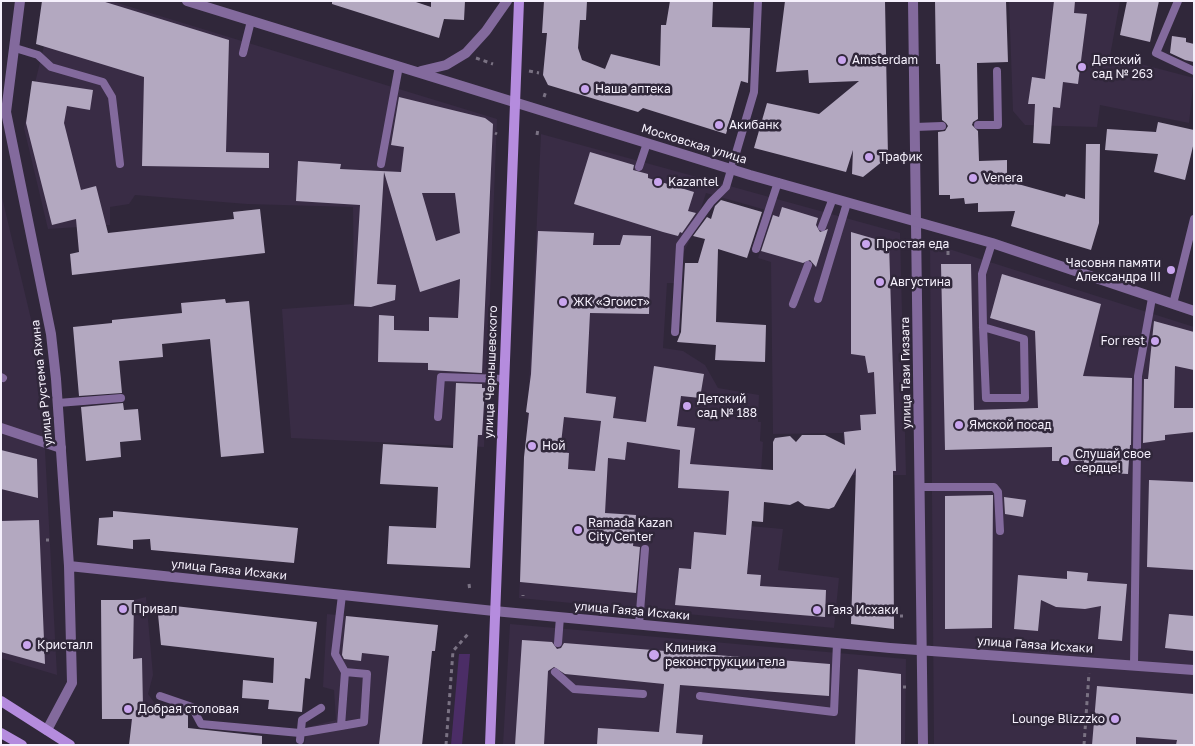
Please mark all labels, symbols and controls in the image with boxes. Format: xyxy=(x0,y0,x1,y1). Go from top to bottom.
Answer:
place label: Amsterdam xyxy=(852,53,918,67)
place label: Детский сад № 263 xyxy=(1092,53,1153,81)
marker: Amsterdam xyxy=(836,54,848,66)
marker: Детский сад № 263 xyxy=(1076,61,1088,73)
place label: Наша аптека xyxy=(595,82,671,96)
marker: Наша аптека xyxy=(579,83,591,95)
place label: Акибанк xyxy=(729,118,779,132)
marker: Акибанк xyxy=(713,119,725,131)
street label: Московская улица xyxy=(639,121,749,167)
place label: Трафик xyxy=(879,150,923,164)
marker: Трафик xyxy=(863,151,875,163)
place label: Venera xyxy=(983,171,1023,185)
marker: Venera xyxy=(967,172,979,184)
place label: Kazantel xyxy=(668,175,719,189)
marker: Kazantel xyxy=(652,176,664,188)
place label: Простая еда xyxy=(876,237,949,251)
marker: Простая еда xyxy=(860,238,872,250)
place label: Часовня памяти Александра III xyxy=(1066,256,1161,284)
marker: Часовня памяти Александра III xyxy=(1165,264,1177,276)
place label: Августина xyxy=(890,275,951,289)
marker: Августина xyxy=(874,276,886,288)
place label: ЖК «Эгоист» xyxy=(573,295,650,309)
marker: ЖК «Эгоист» xyxy=(557,296,569,308)
street label: улица Чернышевского xyxy=(481,305,501,439)
street label: улица Тази Гиззата xyxy=(898,317,914,429)
street label: улица Рустема Яхина xyxy=(28,319,56,447)
place label: For rest xyxy=(1100,334,1145,348)
marker: For rest xyxy=(1149,335,1161,347)
place label: Детский сад № 188 xyxy=(697,392,757,420)
marker: Детский сад № 188 xyxy=(681,400,693,412)
place label: Ямской посад xyxy=(969,418,1052,432)
marker: Ямской посад xyxy=(953,419,965,431)
place label: Ной xyxy=(542,439,566,453)
marker: Ной xyxy=(526,440,538,452)
place label: Слушай свое сердце! xyxy=(1075,447,1151,475)
marker: Слушай свое сердце! xyxy=(1059,455,1071,467)
place label: Ramada Kazan City Center xyxy=(588,516,673,544)
marker: Ramada Kazan City Center xyxy=(572,524,584,536)
street label: улица Гаяза Исхаки xyxy=(170,557,288,583)
street label: улица Гаяза Исхаки xyxy=(573,599,691,623)
place label: Привал xyxy=(133,602,177,616)
marker: Привал xyxy=(117,603,129,615)
place label: Гаяз Исхаки xyxy=(827,603,898,617)
marker: Гаяз Исхаки xyxy=(811,604,823,616)
street label: улица Гаяза Исхаки xyxy=(976,634,1094,656)
place label: Кристалл xyxy=(37,638,93,652)
marker: Кристалл xyxy=(21,639,33,651)
place label: Клиника реконструкции тела xyxy=(665,641,785,669)
marker: Клиника реконструкции тела xyxy=(647,648,661,662)
place label: Добрая столовая xyxy=(138,702,239,716)
marker: Добрая столовая xyxy=(122,703,134,715)
place label: Lounge Blizzzko xyxy=(1012,712,1105,726)
marker: Lounge Blizzzko xyxy=(1109,713,1121,725)

